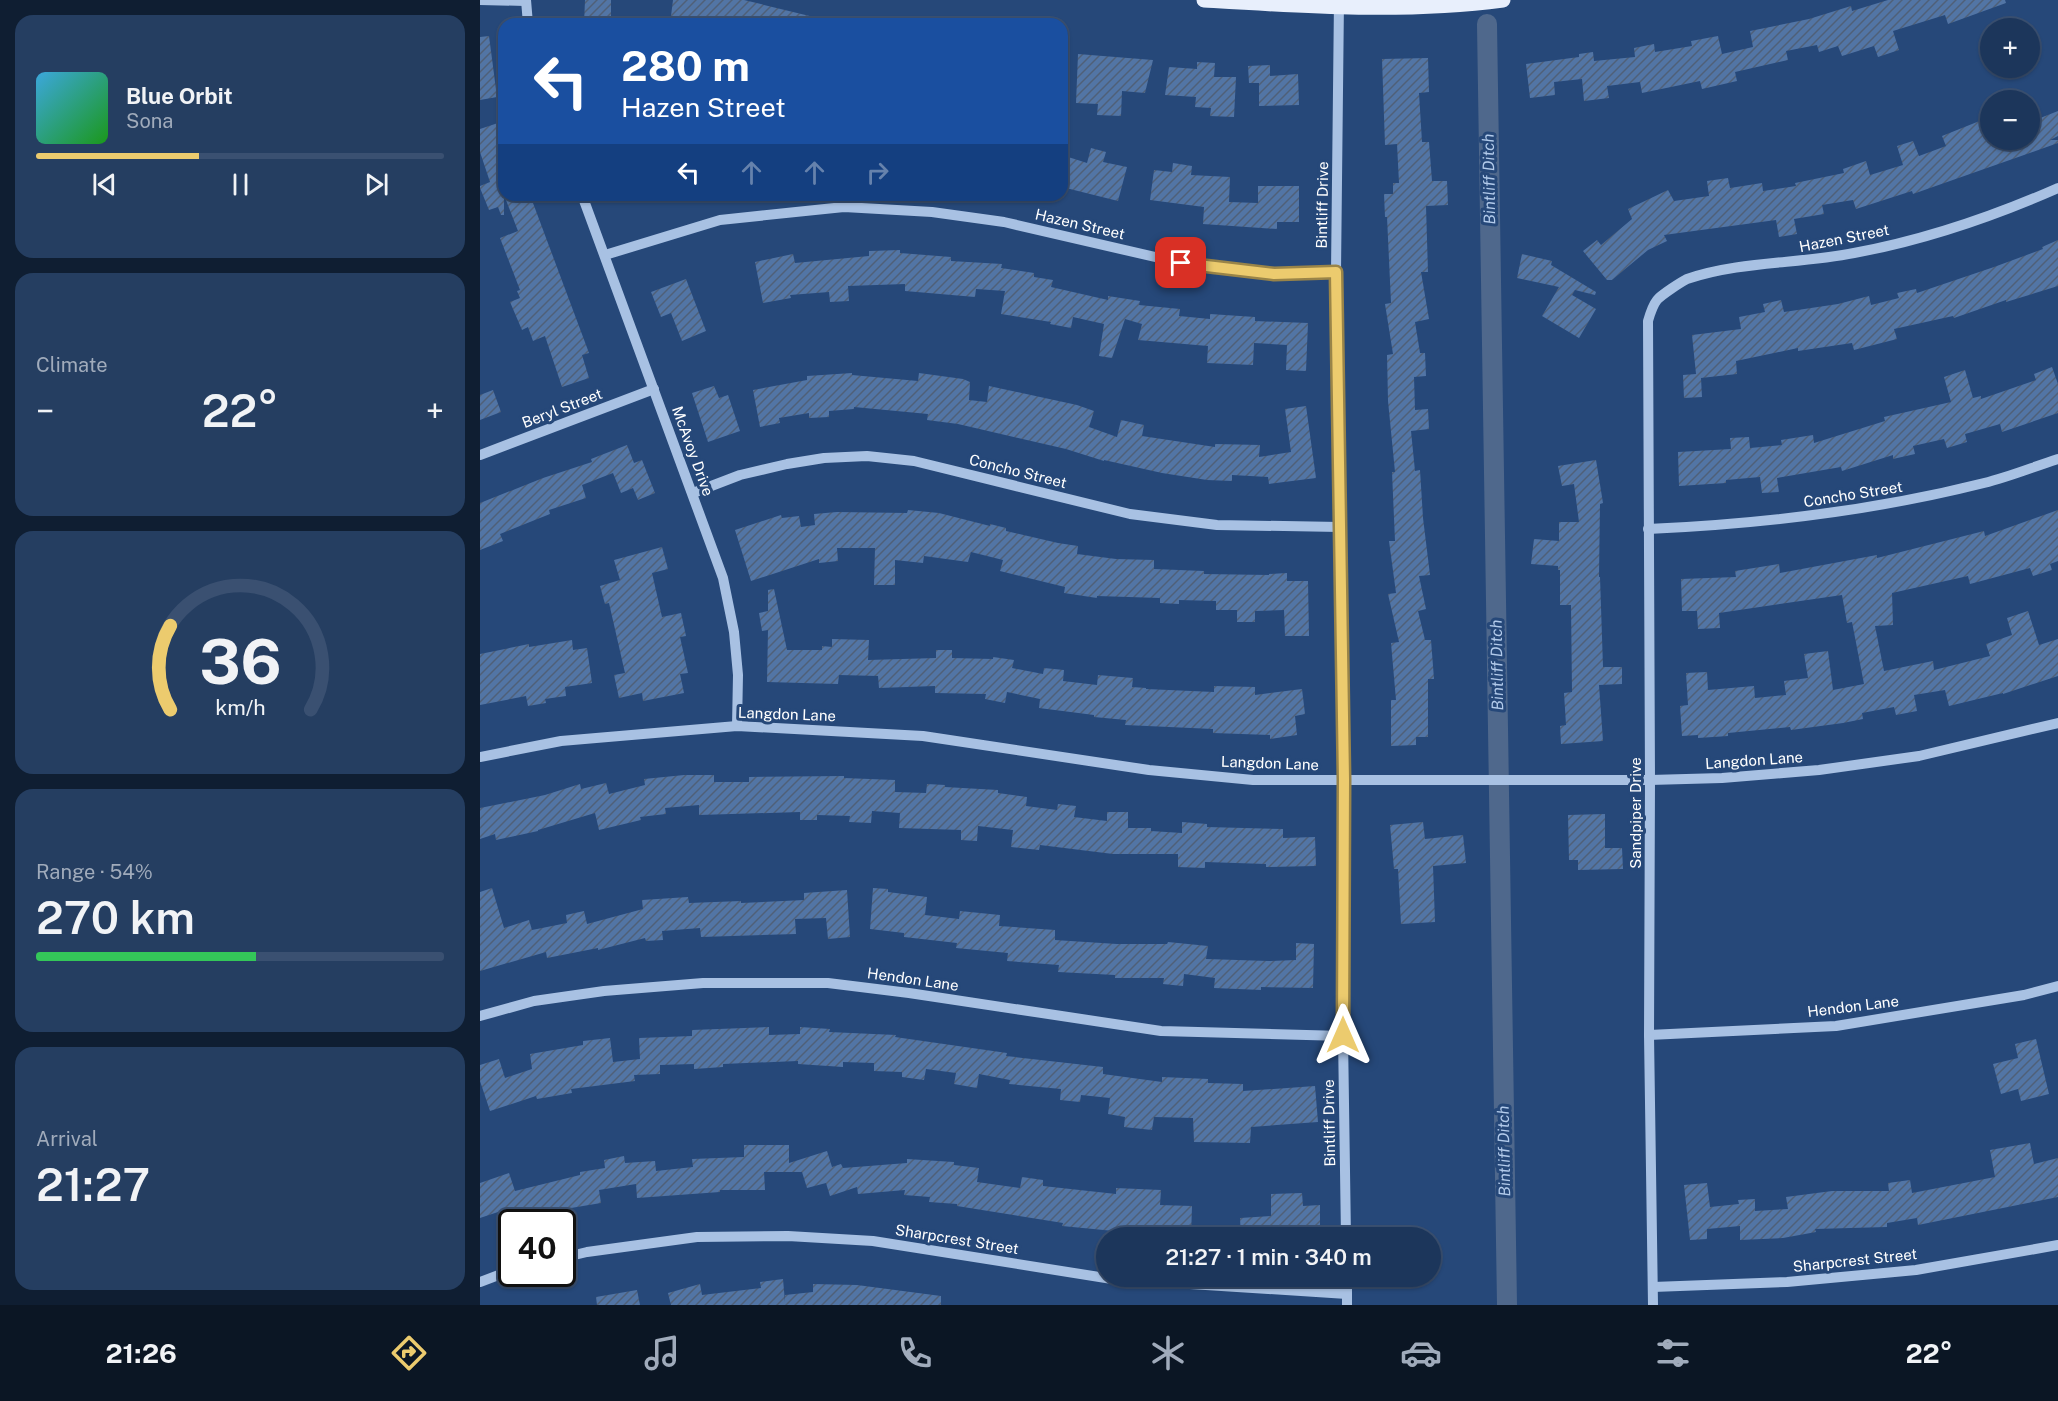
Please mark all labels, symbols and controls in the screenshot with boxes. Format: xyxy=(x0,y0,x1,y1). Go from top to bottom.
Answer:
map controls xyxy=(1980,18,2040,150)
button: + xyxy=(1980,18,2040,78)
text: 280 m xyxy=(621,41,750,90)
icon: left xyxy=(522,42,600,120)
text: Blue Orbit xyxy=(126,83,233,109)
button: − xyxy=(1980,90,2040,150)
text: Hazen Street xyxy=(621,91,786,123)
text: Sona xyxy=(126,109,173,133)
water label: Bintliff Ditch xyxy=(1479,133,1499,225)
icon: left xyxy=(672,156,705,189)
icon: ahead xyxy=(735,156,768,189)
icon: ahead xyxy=(798,156,831,189)
icon: right xyxy=(861,156,894,189)
street label: Bintliff Drive xyxy=(1313,161,1331,249)
icon: previous xyxy=(88,168,121,201)
icon: pause xyxy=(224,168,257,201)
icon: next xyxy=(360,168,393,201)
street label: Hazen Street xyxy=(1034,205,1127,243)
street label: Hazen Street xyxy=(1797,221,1891,255)
pin xyxy=(1155,237,1206,288)
icon: arrive xyxy=(1164,246,1197,279)
text: Climate xyxy=(36,353,108,377)
text: 22° xyxy=(202,384,278,437)
street label: Beryl Street xyxy=(519,385,605,431)
text: − xyxy=(36,392,54,430)
text: + xyxy=(426,392,444,430)
street label: McAvoy Drive xyxy=(669,404,717,498)
street label: Concho Street xyxy=(967,451,1069,491)
street label: Concho Street xyxy=(1802,478,1904,510)
water label: Bintliff Ditch xyxy=(1487,619,1507,711)
text: 36 xyxy=(199,625,281,698)
text: km/h xyxy=(215,695,265,720)
street label: Langdon Lane xyxy=(738,704,836,724)
street label: Langdon Lane xyxy=(1704,748,1804,772)
street label: Langdon Lane xyxy=(1221,753,1319,773)
street label: Sandpiper Drive xyxy=(1627,757,1644,869)
text: Range · 54% xyxy=(36,860,153,884)
text: 270 km xyxy=(36,891,195,944)
street label: Hendon Lane xyxy=(866,964,960,994)
street label: Hendon Lane xyxy=(1806,992,1900,1020)
position arrow xyxy=(1311,1003,1375,1067)
street label: Bintliff Drive xyxy=(1320,1079,1338,1167)
water label: Bintliff Ditch xyxy=(1494,1105,1514,1197)
text: Arrival xyxy=(36,1127,98,1151)
text: 21:27 xyxy=(36,1158,150,1211)
speed limit sign: 40 xyxy=(498,1209,576,1287)
street label: Sharpcrest Street xyxy=(894,1221,1020,1257)
text: 21:27 · 1 min · 340 m xyxy=(1165,1244,1372,1270)
street label: Sharpcrest Street xyxy=(1792,1245,1918,1275)
icon: directions xyxy=(388,1332,430,1374)
icon: music xyxy=(641,1332,683,1374)
icon: phone xyxy=(894,1332,936,1374)
icon: climate xyxy=(1147,1332,1189,1374)
icon: car xyxy=(1400,1332,1442,1374)
icon: filters xyxy=(1652,1332,1694,1374)
text: 21:26 xyxy=(105,1337,177,1369)
text: 22° xyxy=(1905,1337,1953,1369)

